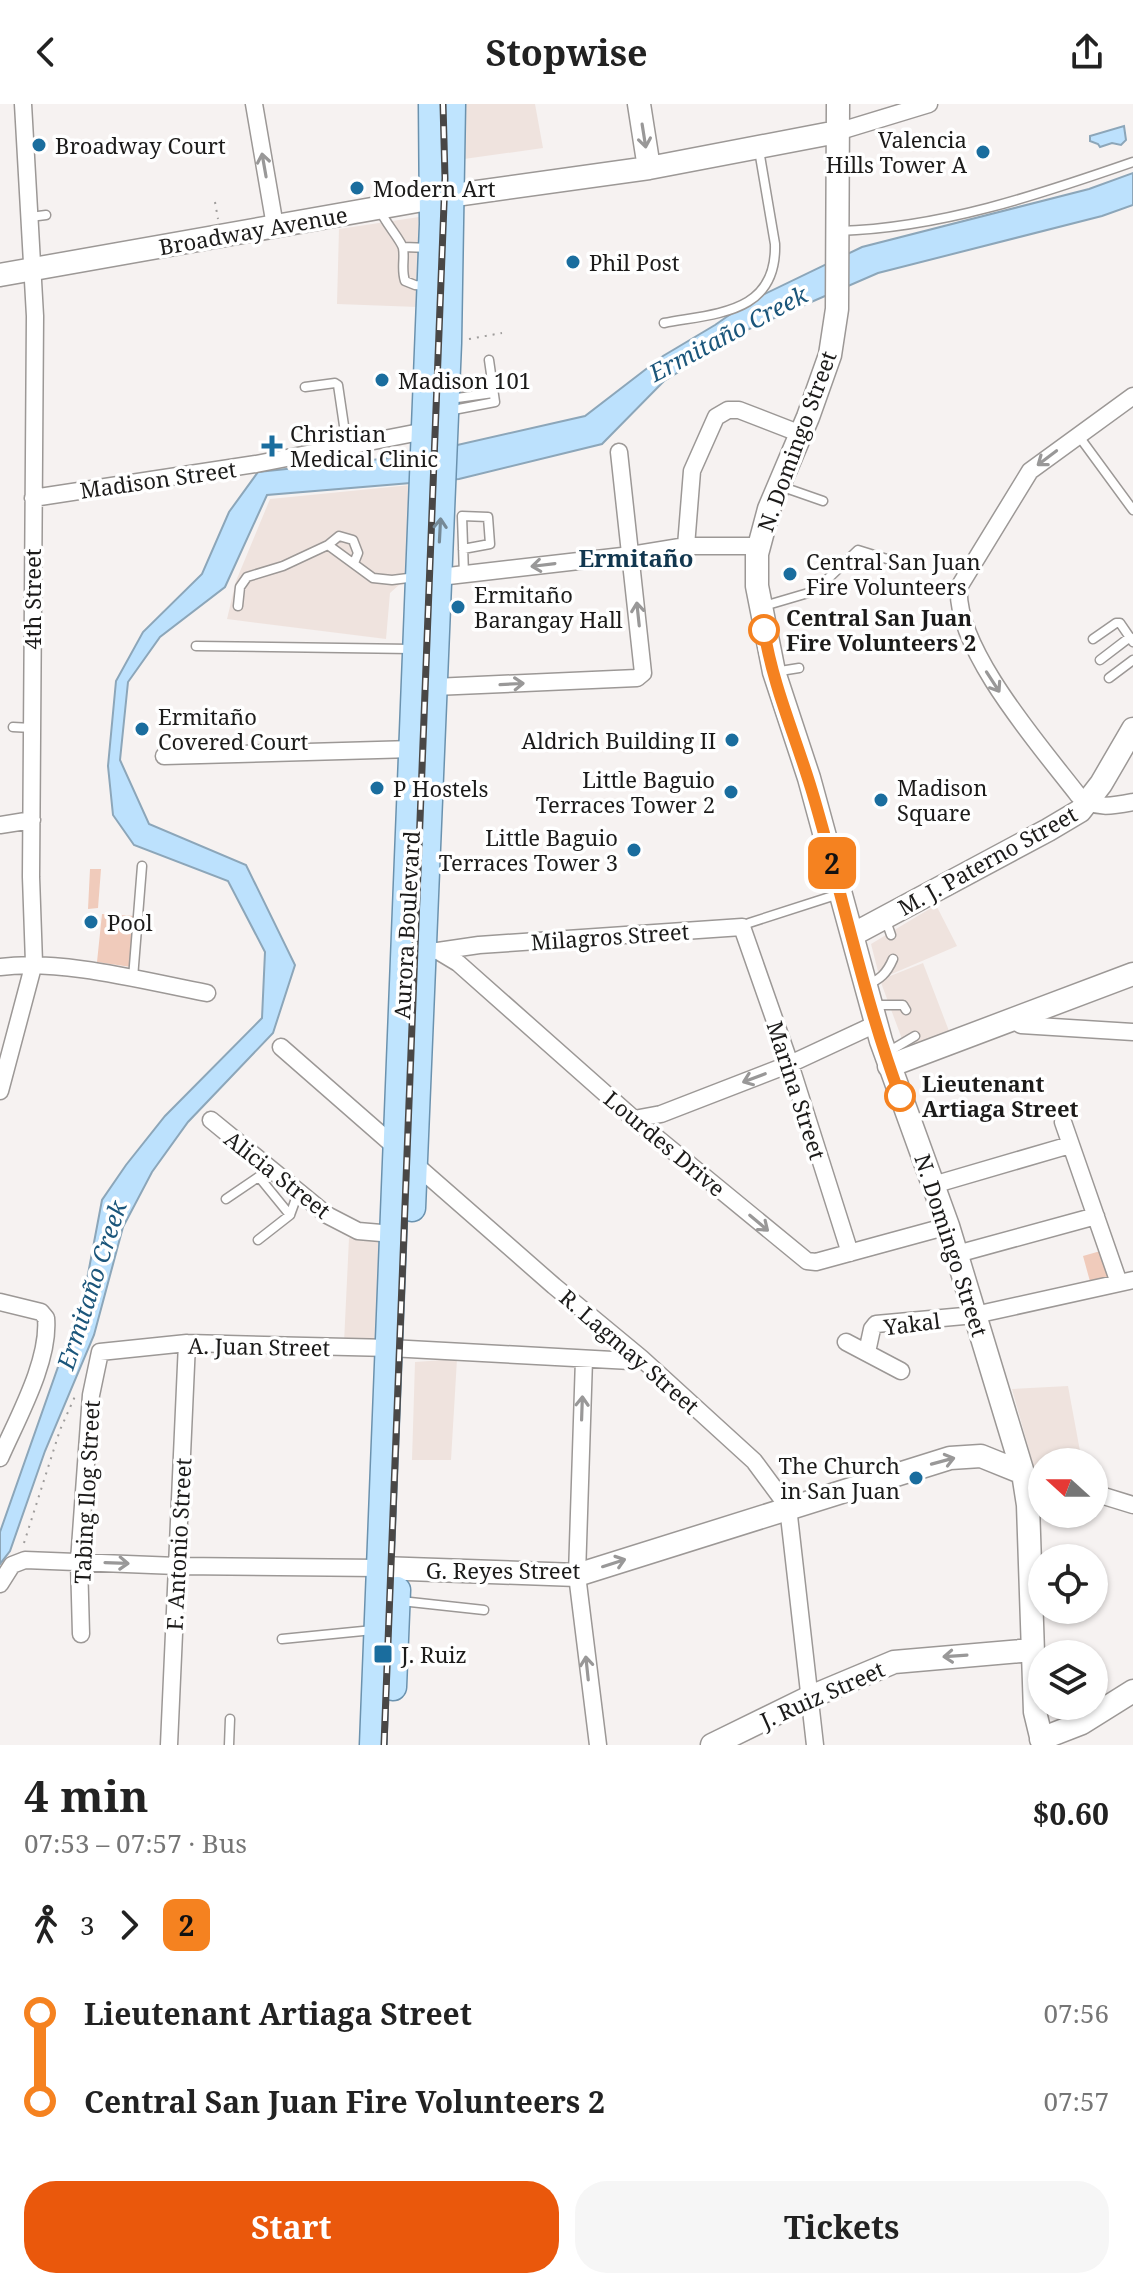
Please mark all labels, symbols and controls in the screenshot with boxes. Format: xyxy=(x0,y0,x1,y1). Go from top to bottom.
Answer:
text: Stopwise xyxy=(485,28,648,77)
icon: back xyxy=(24,30,68,74)
icon: share xyxy=(1065,30,1109,74)
one-way arrow xyxy=(637,123,652,148)
place label: Valencia Hills Tower A xyxy=(826,124,967,179)
place label: Broadway Court xyxy=(55,130,226,160)
marker: Broadway Court xyxy=(30,136,48,154)
marker: Valencia Hills Tower A xyxy=(974,143,992,161)
one-way arrow xyxy=(256,153,271,178)
place label: Modern Art xyxy=(373,173,496,203)
marker: Modern Art xyxy=(348,179,366,197)
street label: Broadway Avenue xyxy=(156,199,350,261)
place label: Phil Post xyxy=(589,247,680,277)
marker: Phil Post xyxy=(564,253,582,271)
water label: Ermitaño Creek xyxy=(642,277,814,389)
street label: N. Domingo Street xyxy=(749,346,843,536)
place label: Madison 101 xyxy=(398,365,531,395)
marker: Madison 101 xyxy=(373,371,391,389)
place label: Christian Medical Clinic xyxy=(290,418,438,473)
marker: Christian Medical Clinic xyxy=(261,435,283,457)
one-way arrow xyxy=(1037,450,1058,467)
street label: Madison Street xyxy=(78,453,238,505)
one-way arrow xyxy=(433,517,448,544)
district label: Ermitaño xyxy=(578,541,694,574)
place label: Central San Juan Fire Volunteers xyxy=(806,546,981,601)
street label: 4th Street xyxy=(17,548,47,650)
one-way arrow xyxy=(530,557,556,572)
marker: Central San Juan Fire Volunteers xyxy=(781,565,799,583)
place label: Ermitaño Barangay Hall xyxy=(474,579,623,634)
marker: Ermitaño Barangay Hall xyxy=(449,598,467,616)
one-way arrow xyxy=(630,601,645,628)
place label: Central San Juan Fire Volunteers 2 xyxy=(786,602,976,657)
marker: Central San Juan Fire Volunteers 2 xyxy=(749,615,779,645)
one-way arrow xyxy=(985,670,1002,692)
one-way arrow xyxy=(498,676,525,691)
place label: Ermitaño Covered Court xyxy=(158,701,309,756)
marker: Ermitaño Covered Court xyxy=(133,720,151,738)
place label: Aldrich Building II xyxy=(522,725,716,755)
marker: Aldrich Building II xyxy=(723,731,741,749)
place label: Little Baguio Terraces Tower 2 xyxy=(536,764,715,819)
place label: Madison Square xyxy=(897,772,987,827)
place label: P Hostels xyxy=(393,773,488,803)
marker: P Hostels xyxy=(368,779,386,797)
marker: Little Baguio Terraces Tower 2 xyxy=(722,783,740,801)
marker: Madison Square xyxy=(872,791,890,809)
street label: M. J. Paterno Street xyxy=(892,798,1082,922)
place label: Little Baguio Terraces Tower 3 xyxy=(439,822,618,877)
street label: Aurora Boulevard xyxy=(386,829,426,1020)
line badge: 2 xyxy=(806,837,858,889)
marker: Little Baguio Terraces Tower 3 xyxy=(625,841,643,859)
text: 2 xyxy=(824,844,840,882)
place label: Pool xyxy=(107,907,153,937)
marker: Pool xyxy=(82,913,100,931)
street label: Milagros Street xyxy=(530,915,690,957)
street label: Marina Street xyxy=(760,1017,834,1163)
place label: Lieutenant Artiaga Street xyxy=(922,1068,1078,1123)
one-way arrow xyxy=(742,1072,767,1086)
marker: Lieutenant Artiaga Street xyxy=(885,1081,915,1111)
street label: Lourdes Drive xyxy=(598,1083,732,1203)
street label: Alicia Street xyxy=(219,1123,337,1225)
street label: N. Domingo Street xyxy=(908,1150,996,1340)
water label: Ermitaño Creek xyxy=(48,1195,134,1374)
one-way arrow xyxy=(748,1214,769,1232)
street label: R. Lagmay Street xyxy=(554,1282,706,1420)
street label: Yakal xyxy=(881,1305,942,1341)
street label: A. Juan Street xyxy=(188,1330,331,1362)
one-way arrow xyxy=(575,1396,590,1422)
street label: Tabing Ilog Street xyxy=(66,1399,106,1585)
north arrow xyxy=(1028,1448,1108,1528)
map controls xyxy=(1028,1448,1108,1720)
place label: The Church in San Juan xyxy=(778,1450,900,1505)
one-way arrow xyxy=(929,1453,955,1468)
street label: F. Antonio Street xyxy=(159,1457,198,1631)
marker: The Church in San Juan xyxy=(907,1469,925,1487)
button: locate xyxy=(1028,1544,1108,1624)
street label: G. Reyes Street xyxy=(426,1555,580,1585)
one-way arrow xyxy=(601,1555,626,1569)
one-way arrow xyxy=(103,1556,130,1571)
place label: J. Ruiz xyxy=(400,1639,467,1669)
button: layers xyxy=(1028,1640,1108,1720)
marker: J. Ruiz xyxy=(372,1643,394,1665)
one-way arrow xyxy=(942,1649,969,1664)
street label: J. Ruiz Street xyxy=(754,1653,889,1735)
one-way arrow xyxy=(579,1656,594,1681)
text: 4 min xyxy=(24,1765,149,1825)
text: $0.60 xyxy=(1032,1793,1109,1834)
text: 07:53 – 07:57 · Bus xyxy=(24,1825,247,1861)
icon: walk xyxy=(24,1903,68,1947)
icon: forward xyxy=(107,1903,151,1947)
text: 2 xyxy=(179,1906,194,1944)
text: 3 xyxy=(80,1907,95,1943)
text: Lieutenant Artiaga Street xyxy=(84,1993,472,2034)
text: 07:56 xyxy=(1043,1995,1109,2031)
text: Central San Juan Fire Volunteers 2 xyxy=(84,2081,605,2122)
text: 07:57 xyxy=(1043,2083,1109,2119)
button: Start xyxy=(24,2181,559,2273)
button: Tickets xyxy=(575,2181,1109,2273)

